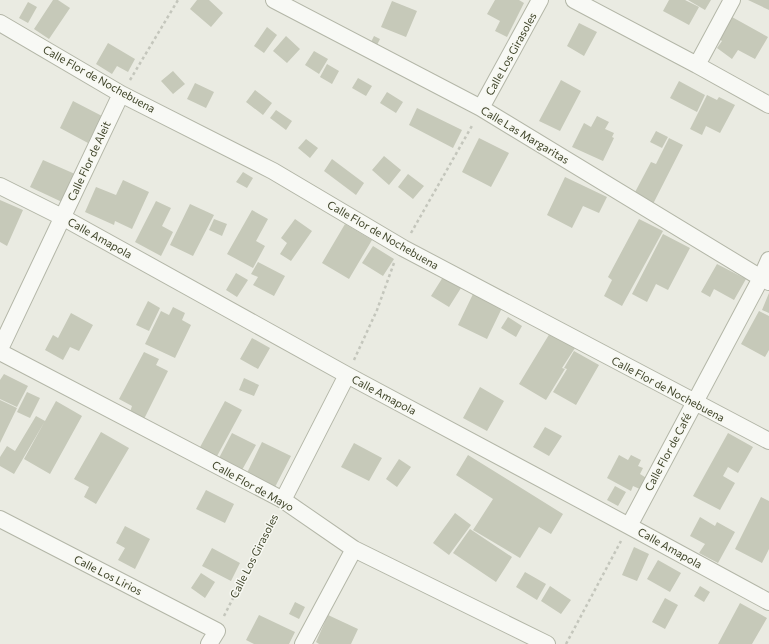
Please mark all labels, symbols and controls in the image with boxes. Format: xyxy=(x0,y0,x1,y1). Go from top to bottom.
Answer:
street label: Calle Los Girasoles xyxy=(482,10,539,97)
street label: Calle Flor de Nochebuena xyxy=(41,42,158,115)
street label: Calle Las Margaritas xyxy=(479,103,572,166)
street label: Calle Flor de Aleit xyxy=(64,118,113,203)
street label: Calle Flor de Nochebuena xyxy=(325,197,441,272)
street label: Calle Amapola xyxy=(66,215,135,261)
street label: Calle Flor de Nochebuena xyxy=(609,353,727,424)
street label: Calle Amapola xyxy=(350,372,419,417)
street label: Calle Flor de Café xyxy=(642,410,694,493)
street label: Calle Flor de Mayo xyxy=(210,458,297,514)
street label: Calle Los Girasoles xyxy=(227,511,280,600)
street label: Calle Amapola xyxy=(636,525,705,571)
street label: Calle Los Lirios xyxy=(72,552,144,597)

